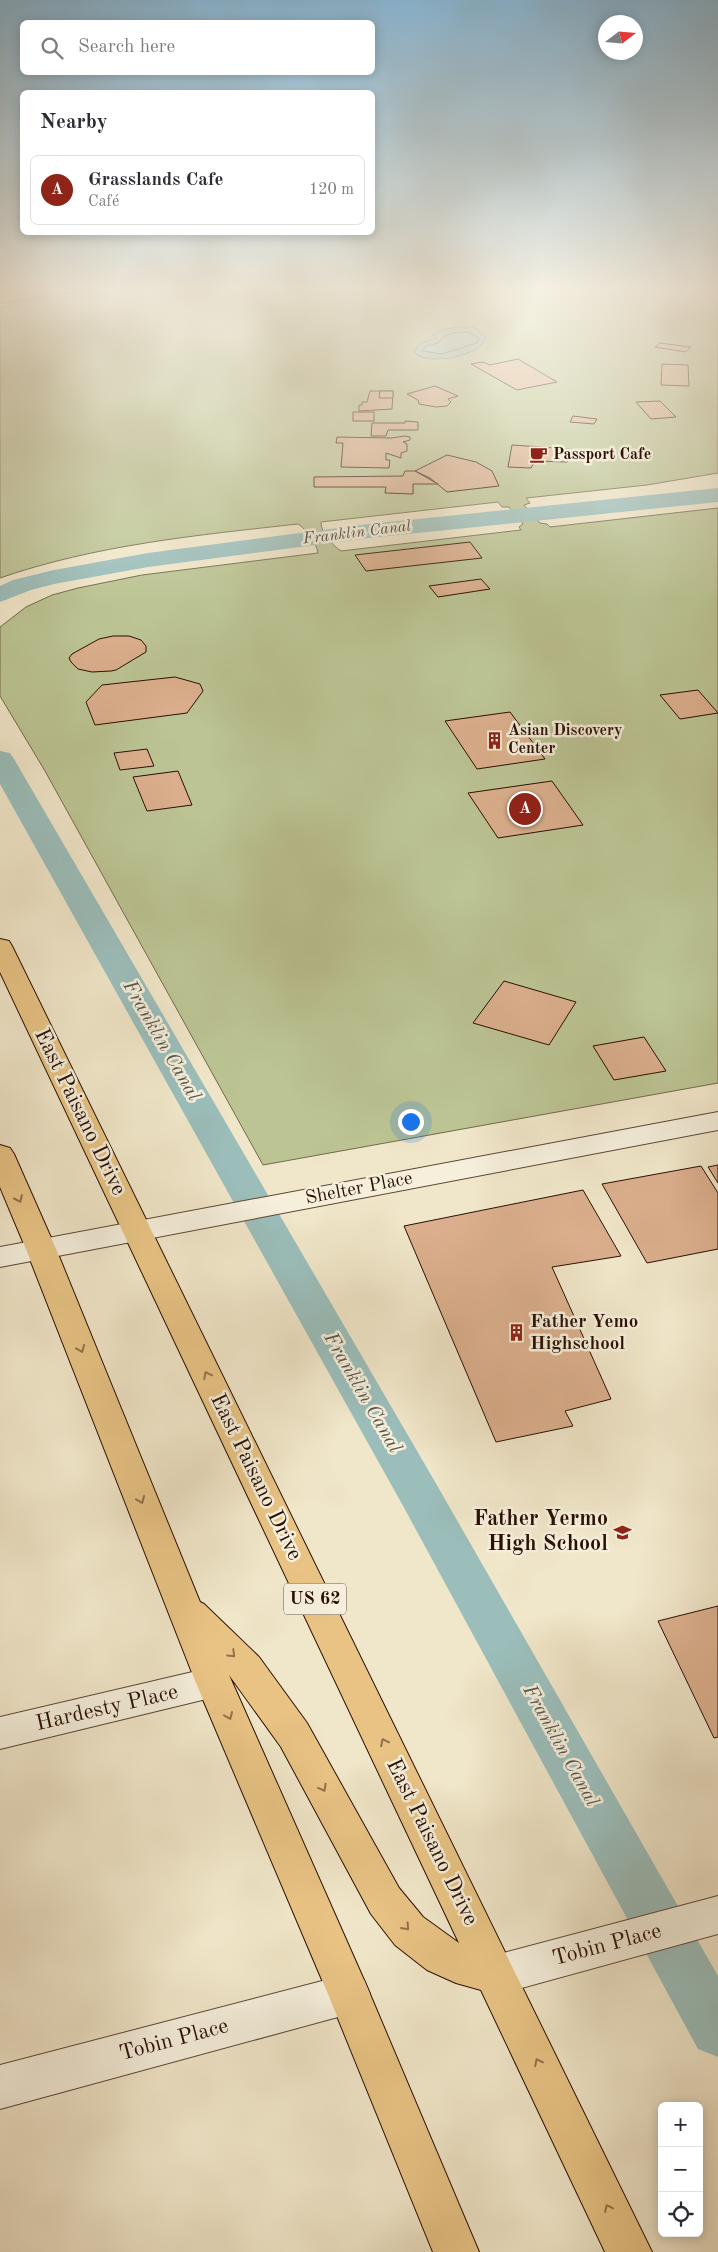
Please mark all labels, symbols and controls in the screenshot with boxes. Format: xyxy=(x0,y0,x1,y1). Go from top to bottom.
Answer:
north arrow xyxy=(598,15,643,60)
search box xyxy=(20,20,375,75)
icon: search xyxy=(38,34,66,62)
text: Search here xyxy=(78,38,175,57)
text: Nearby xyxy=(40,112,108,133)
text: Grasslands Cafe xyxy=(88,171,224,190)
text: A xyxy=(51,182,63,198)
text: 120 m xyxy=(309,182,354,198)
text: Café xyxy=(88,194,119,210)
cafe icon: Passport Cafe xyxy=(529,445,549,465)
place label: Passport Cafe xyxy=(553,447,651,463)
water label: Franklin Canal xyxy=(301,518,412,548)
place label: Asian Discovery Center xyxy=(508,723,622,757)
building icon: Asian Discovery Center xyxy=(484,730,504,750)
pin: A xyxy=(509,790,541,828)
water label: Franklin Canal xyxy=(118,976,204,1105)
street label: East Paisano Drive xyxy=(30,1025,130,1199)
your location xyxy=(398,1109,424,1135)
street label: Shelter Place xyxy=(304,1169,414,1209)
one-way arrow xyxy=(13,1194,24,1203)
place label: Father Yemo Highschool xyxy=(530,1313,638,1354)
building icon: Father Yemo Highschool xyxy=(506,1323,526,1343)
water label: Franklin Canal xyxy=(319,1328,405,1457)
one-way arrow xyxy=(75,1345,85,1353)
one-way arrow xyxy=(202,1371,213,1380)
street label: East Paisano Drive xyxy=(206,1390,306,1564)
one-way arrow xyxy=(135,1495,145,1504)
place label: Father Yermo High School xyxy=(473,1508,608,1555)
school or university icon: Father Yermo High School xyxy=(612,1522,632,1542)
road number: US 62 xyxy=(284,1584,346,1615)
one-way arrow xyxy=(226,1648,235,1657)
street label: Hardesty Place xyxy=(34,1681,180,1735)
water label: Franklin Canal xyxy=(518,1681,602,1810)
one-way arrow xyxy=(222,1711,233,1720)
one-way arrow xyxy=(379,1738,390,1747)
street label: East Paisano Drive xyxy=(382,1755,482,1929)
one-way arrow xyxy=(317,1783,327,1792)
street label: Tobin Place xyxy=(550,1920,664,1970)
one-way arrow xyxy=(400,1921,409,1930)
street label: Tobin Place xyxy=(117,2015,231,2065)
one-way arrow xyxy=(534,2058,544,2067)
map controls xyxy=(658,2102,703,2237)
button: + xyxy=(658,2102,703,2147)
button: − xyxy=(658,2147,703,2192)
button: locate xyxy=(658,2192,703,2237)
one-way arrow xyxy=(604,2204,614,2213)

